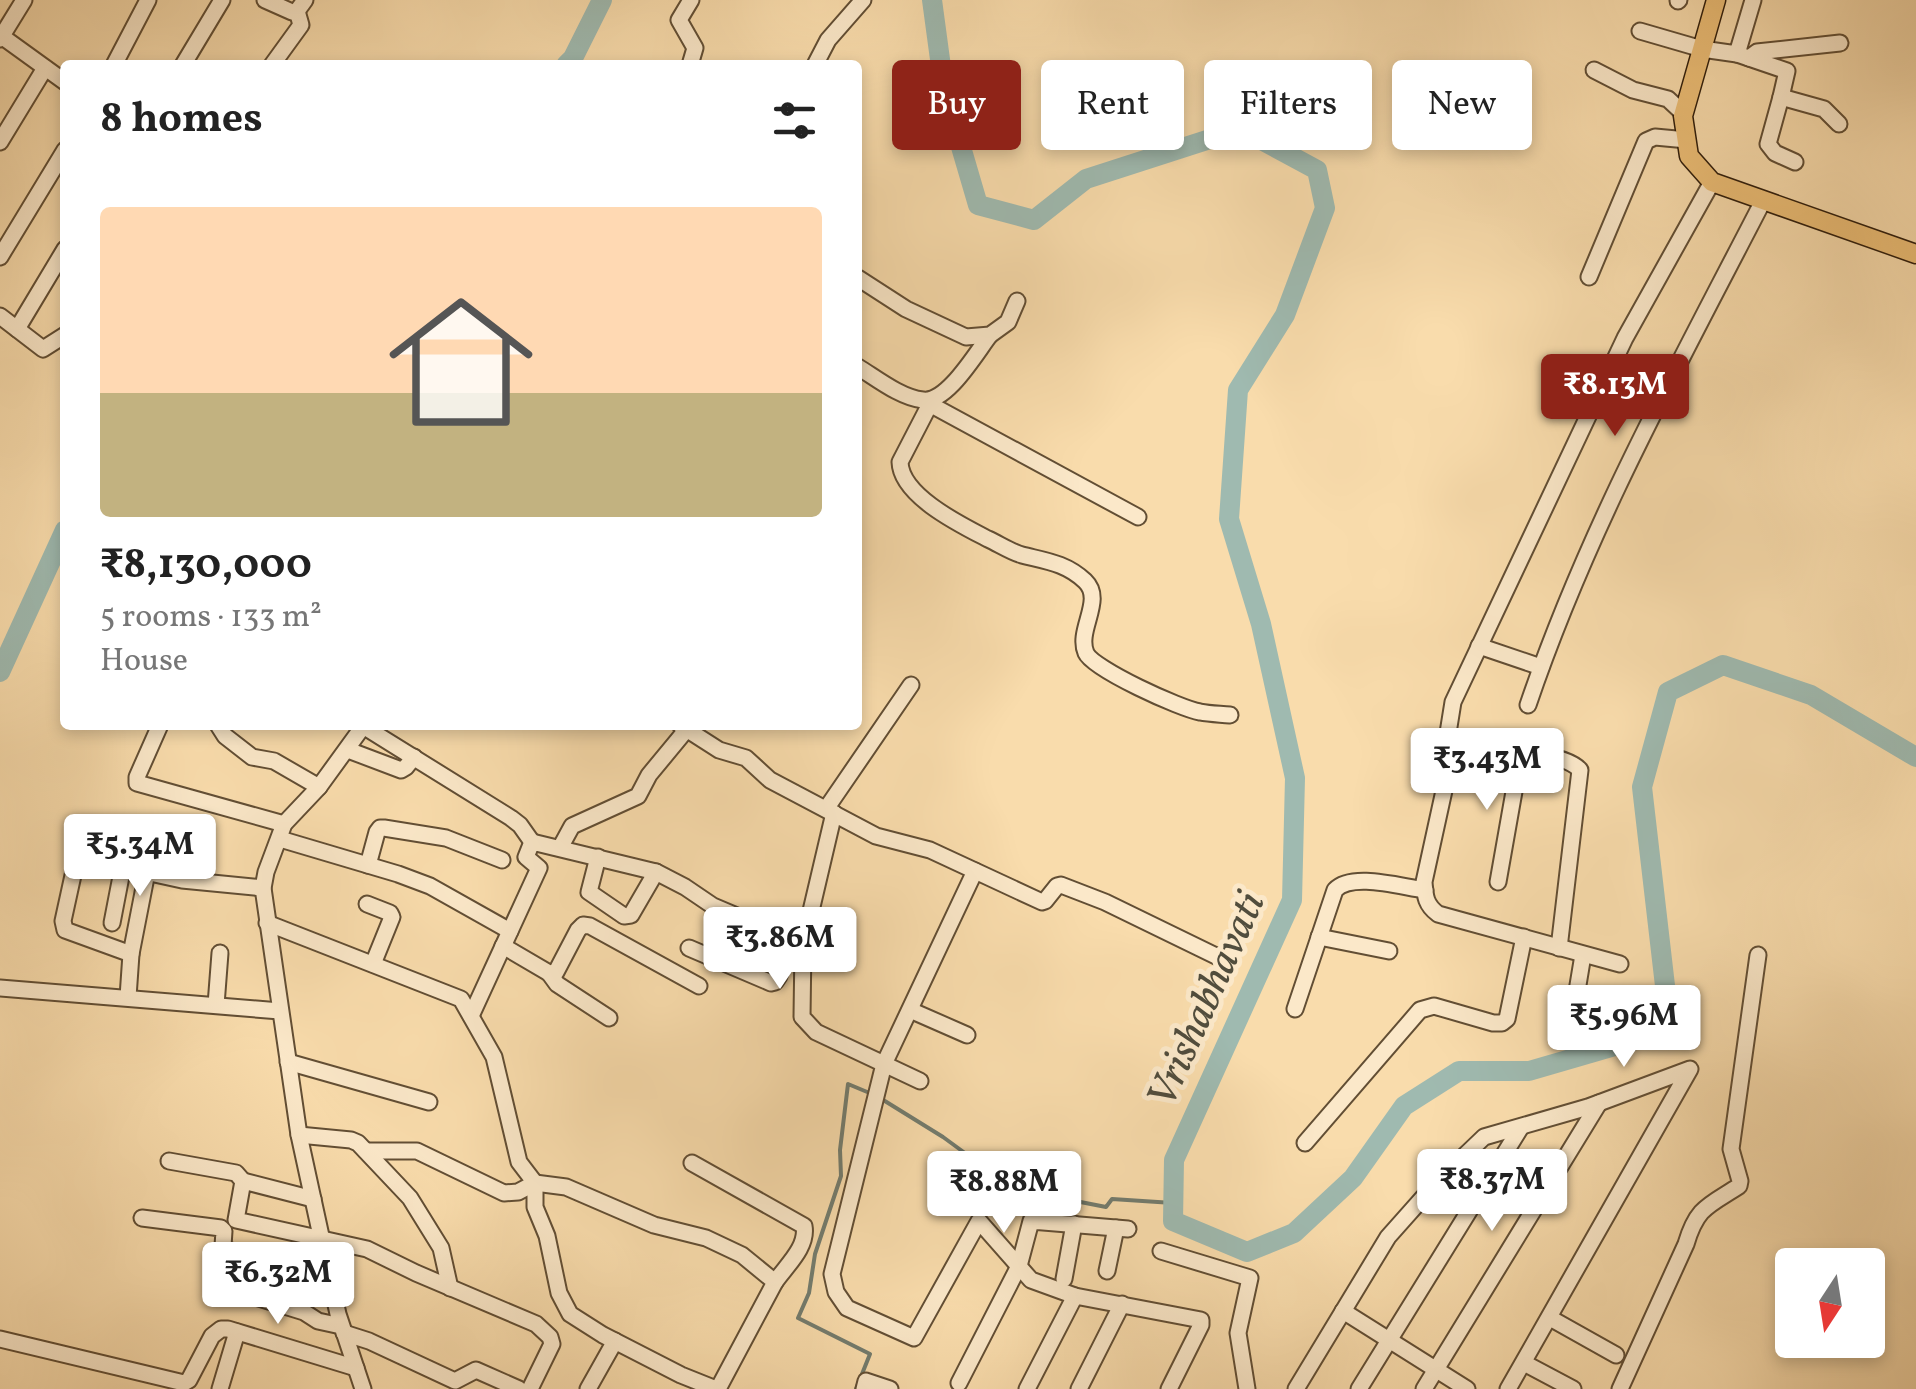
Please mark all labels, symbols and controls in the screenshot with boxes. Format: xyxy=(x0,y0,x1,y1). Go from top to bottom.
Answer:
chip: Buy xyxy=(892,60,1021,150)
chip: Rent xyxy=(1041,60,1184,150)
chip: Filters xyxy=(1204,60,1372,150)
chip: New xyxy=(1392,60,1532,150)
text: 8 homes xyxy=(100,91,263,150)
icon: filters xyxy=(767,93,822,148)
icon: home xyxy=(371,272,551,452)
pin: ₹8.13M xyxy=(1534,354,1696,439)
text: ₹8.13M xyxy=(1563,364,1667,408)
text: ₹8,130,000 xyxy=(100,537,312,596)
text: 5 rooms · 133 m² xyxy=(100,596,322,640)
text: House xyxy=(100,640,188,684)
pin: ₹3.43M xyxy=(1406,728,1568,813)
text: ₹3.43M xyxy=(1433,738,1541,782)
pin: ₹5.34M xyxy=(59,814,221,899)
text: ₹5.34M xyxy=(86,824,194,868)
water label: Vrishabhavati xyxy=(1134,883,1282,1118)
pin: ₹3.86M xyxy=(699,907,861,992)
text: ₹3.86M xyxy=(725,917,835,961)
pin: ₹5.96M xyxy=(1543,985,1705,1070)
text: ₹5.96M xyxy=(1570,995,1679,1039)
pin: ₹8.37M xyxy=(1411,1149,1573,1234)
pin: ₹8.88M xyxy=(923,1151,1085,1236)
text: ₹8.37M xyxy=(1439,1159,1545,1203)
text: ₹8.88M xyxy=(949,1161,1059,1205)
pin: ₹6.32M xyxy=(197,1242,359,1327)
north arrow xyxy=(1775,1248,1885,1358)
map controls xyxy=(1775,1248,1885,1358)
text: ₹6.32M xyxy=(224,1252,332,1296)

